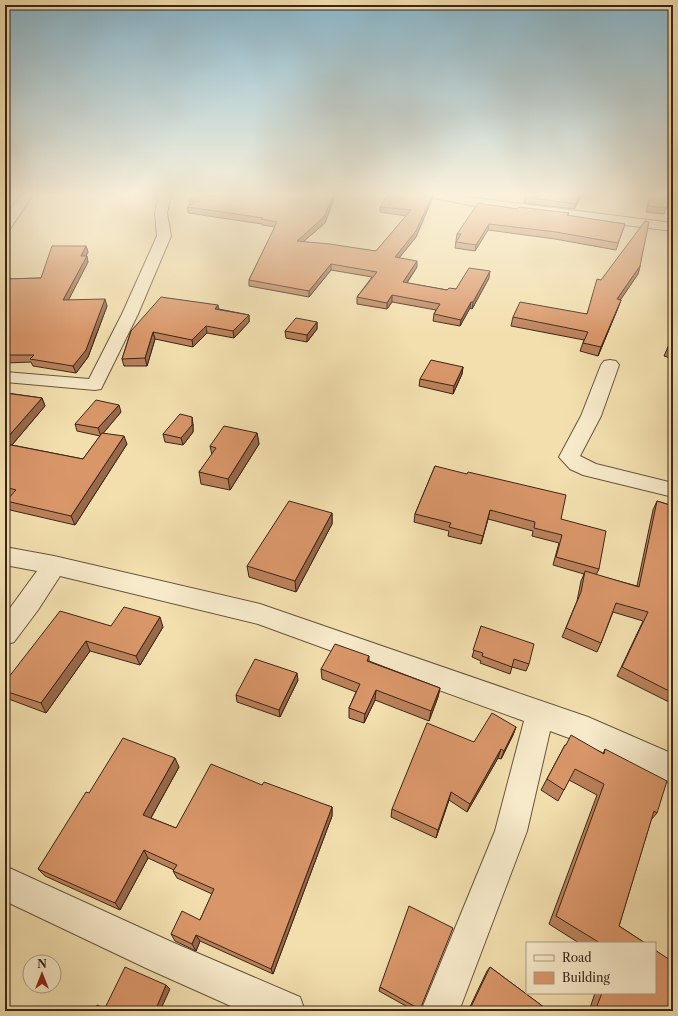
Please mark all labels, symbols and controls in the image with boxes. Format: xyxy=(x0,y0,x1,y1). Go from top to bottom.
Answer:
legend xyxy=(526,942,656,994)
text: Road xyxy=(562,950,592,965)
north arrow xyxy=(22,954,62,994)
text: N xyxy=(37,957,47,971)
text: Building xyxy=(562,970,610,985)

